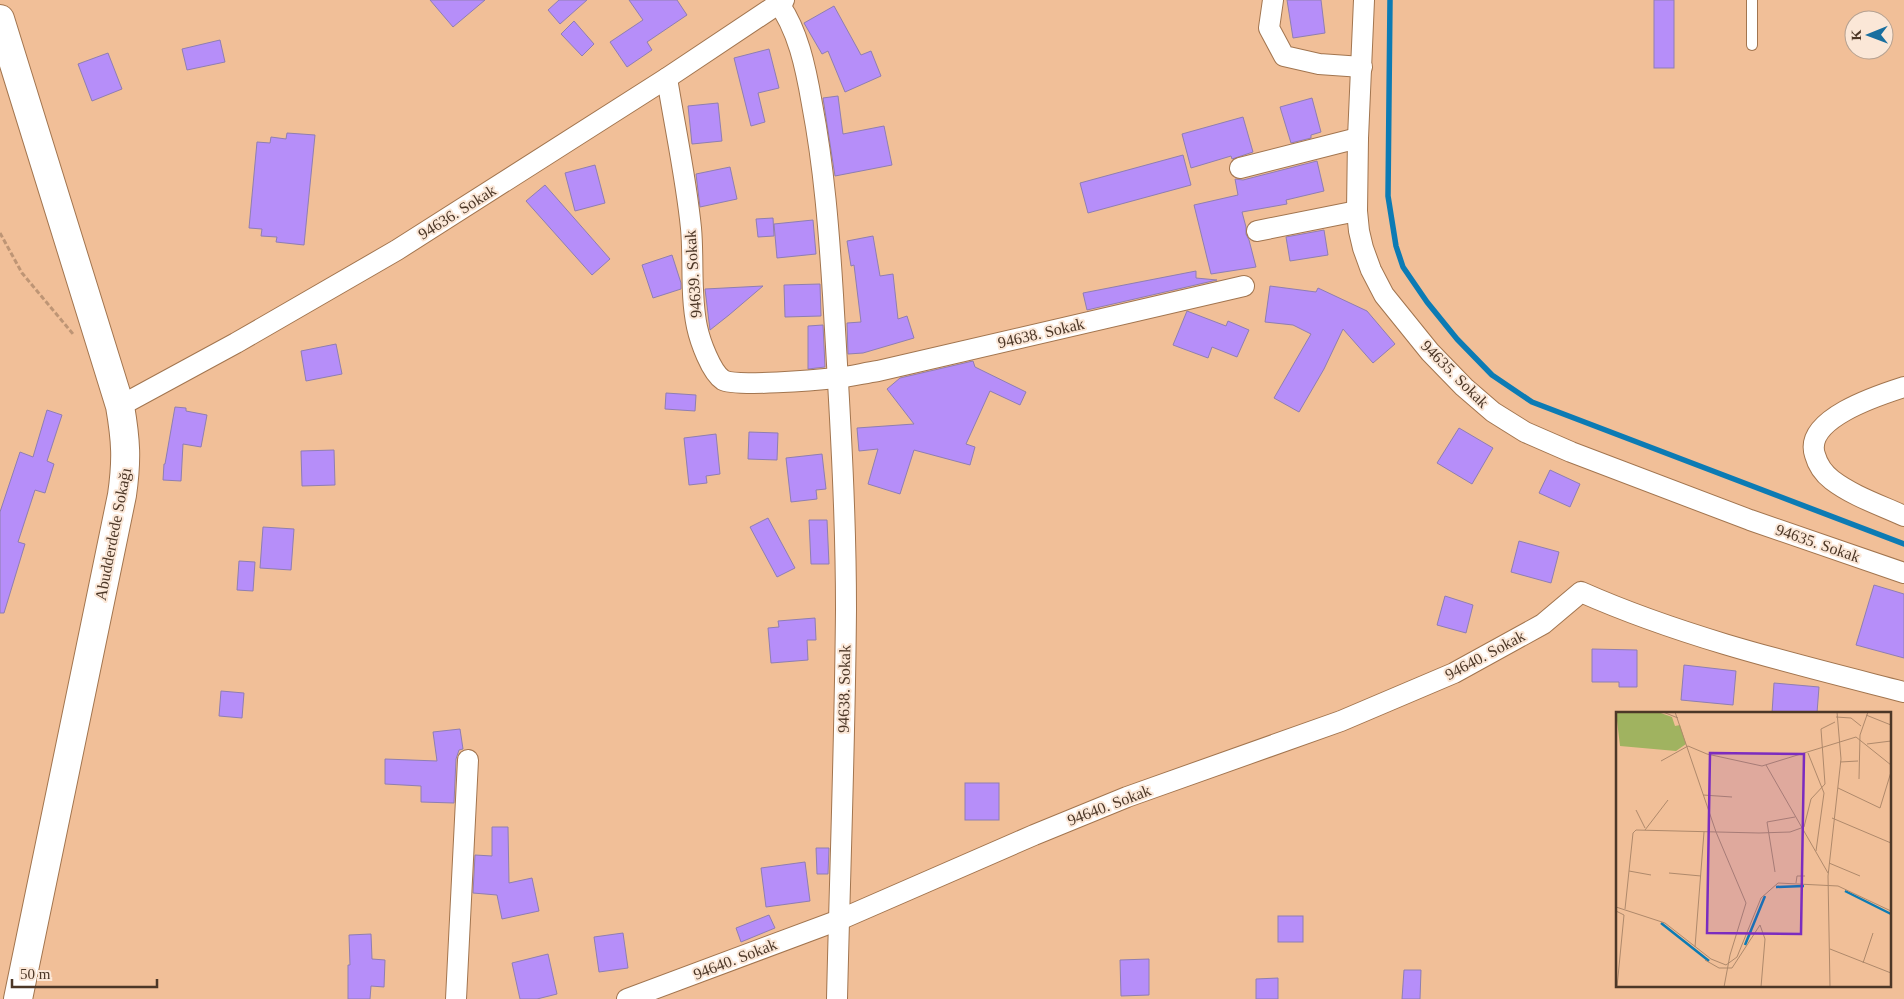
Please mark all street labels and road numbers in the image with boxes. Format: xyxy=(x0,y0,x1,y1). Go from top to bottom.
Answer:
street label: 94636. Sokak xyxy=(415,181,499,243)
street label: 94639. Sokak xyxy=(681,230,705,318)
street label: 94638. Sokak xyxy=(996,315,1086,351)
street label: 94635. Sokak xyxy=(1418,337,1492,411)
street label: Abudderdede Sokağı xyxy=(92,466,135,602)
street label: 94635. Sokak xyxy=(1774,521,1862,565)
street label: 94640. Sokak xyxy=(1442,627,1528,683)
street label: 94638. Sokak xyxy=(835,645,853,733)
street label: 94640. Sokak xyxy=(1065,781,1153,829)
street label: 94640. Sokak xyxy=(691,935,779,983)

